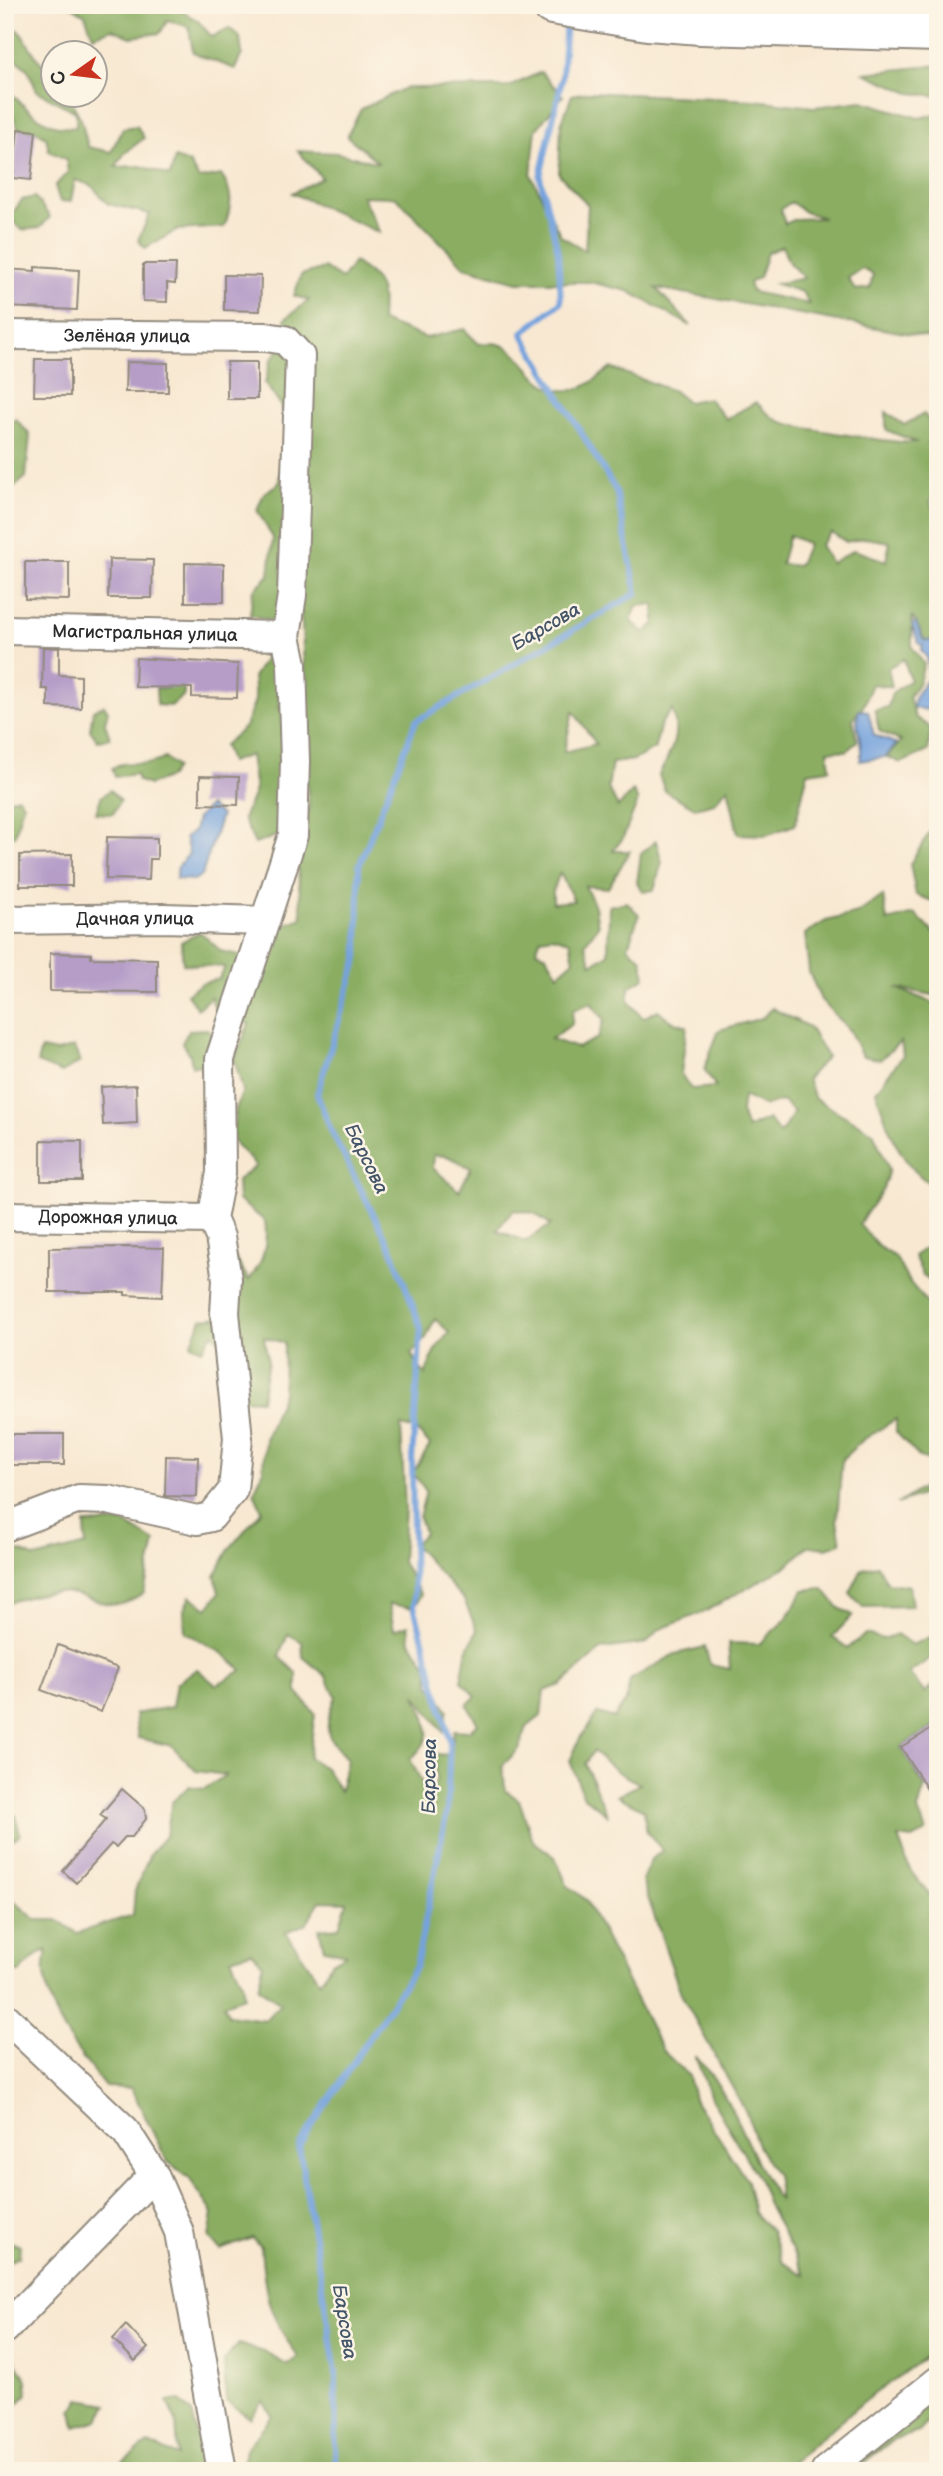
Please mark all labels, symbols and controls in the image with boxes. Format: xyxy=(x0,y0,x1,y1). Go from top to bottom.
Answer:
north arrow xyxy=(38,38,108,108)
text: С xyxy=(46,69,72,87)
street label: Зелёная улица xyxy=(64,325,191,347)
water label: Барсова xyxy=(508,598,584,656)
street label: Магистральная улица xyxy=(52,621,238,645)
street label: Дачная улица xyxy=(76,907,195,930)
water label: Барсова xyxy=(339,1120,393,1198)
street label: Дорожная улица xyxy=(38,1206,178,1229)
water label: Барсова xyxy=(418,1738,442,1814)
water label: Барсова xyxy=(327,2283,361,2361)

